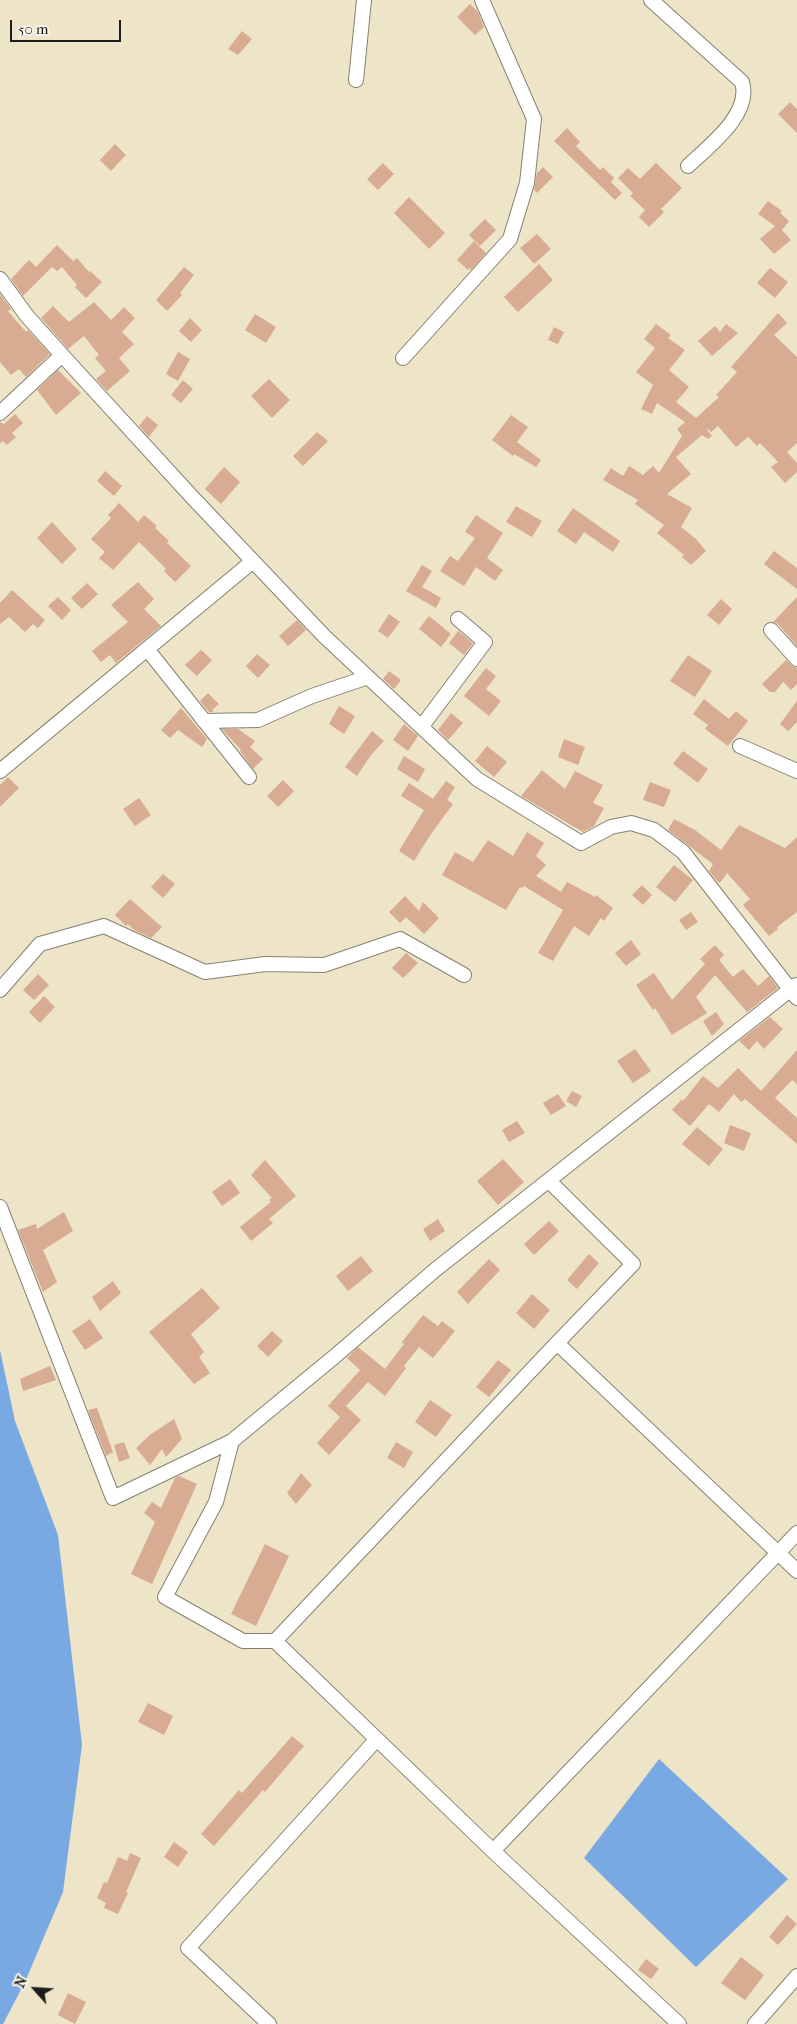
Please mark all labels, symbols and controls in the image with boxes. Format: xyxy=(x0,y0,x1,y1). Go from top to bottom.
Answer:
scale bar xyxy=(12,10,124,42)
text: 50 m xyxy=(18,20,48,38)
north arrow xyxy=(10,1964,60,2014)
text: N xyxy=(11,1974,31,1991)

